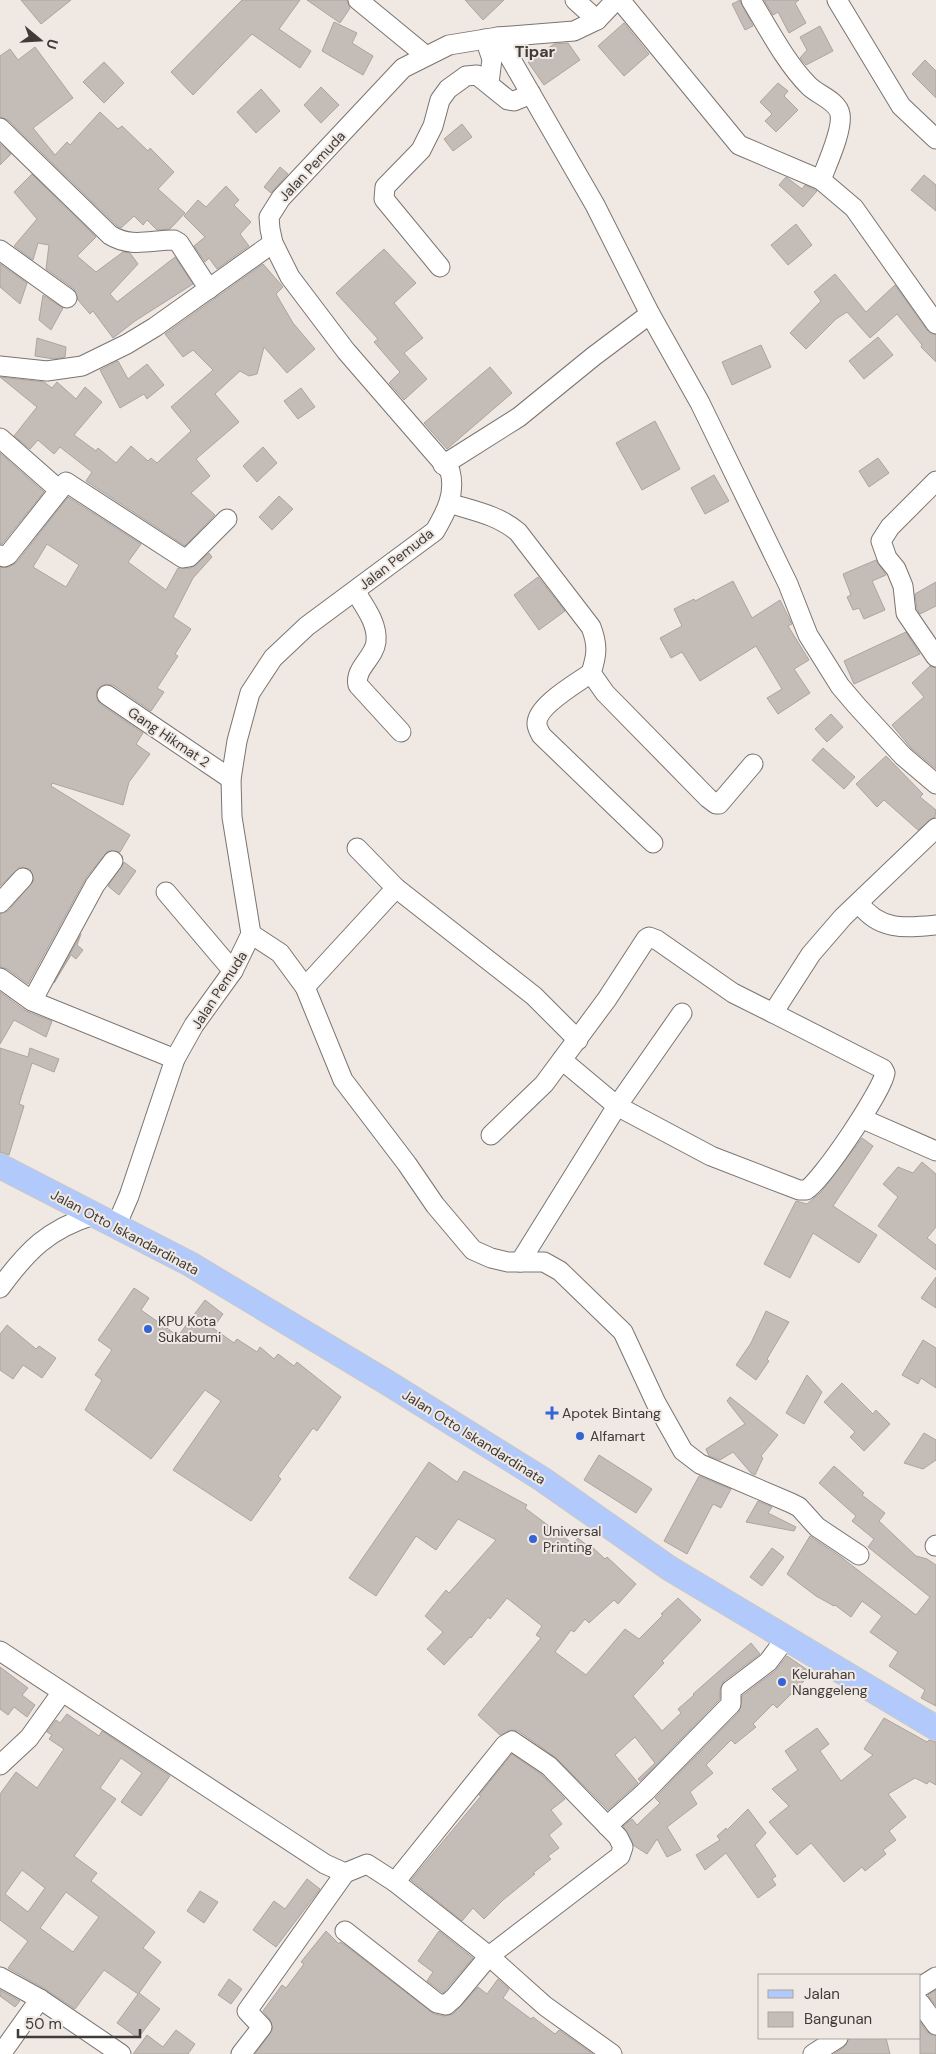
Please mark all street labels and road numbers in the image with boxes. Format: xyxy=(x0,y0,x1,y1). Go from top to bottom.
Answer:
street label: Jalan Pemuda xyxy=(275,127,349,205)
street label: Jalan Pemuda xyxy=(355,524,437,594)
street label: Gang Hikmat 2 xyxy=(125,703,213,771)
street label: Jalan Pemuda xyxy=(187,947,251,1033)
street label: Jalan Otto Iskandardinata xyxy=(48,1185,202,1279)
street label: Jalan Otto Iskandardinata xyxy=(399,1385,549,1489)

